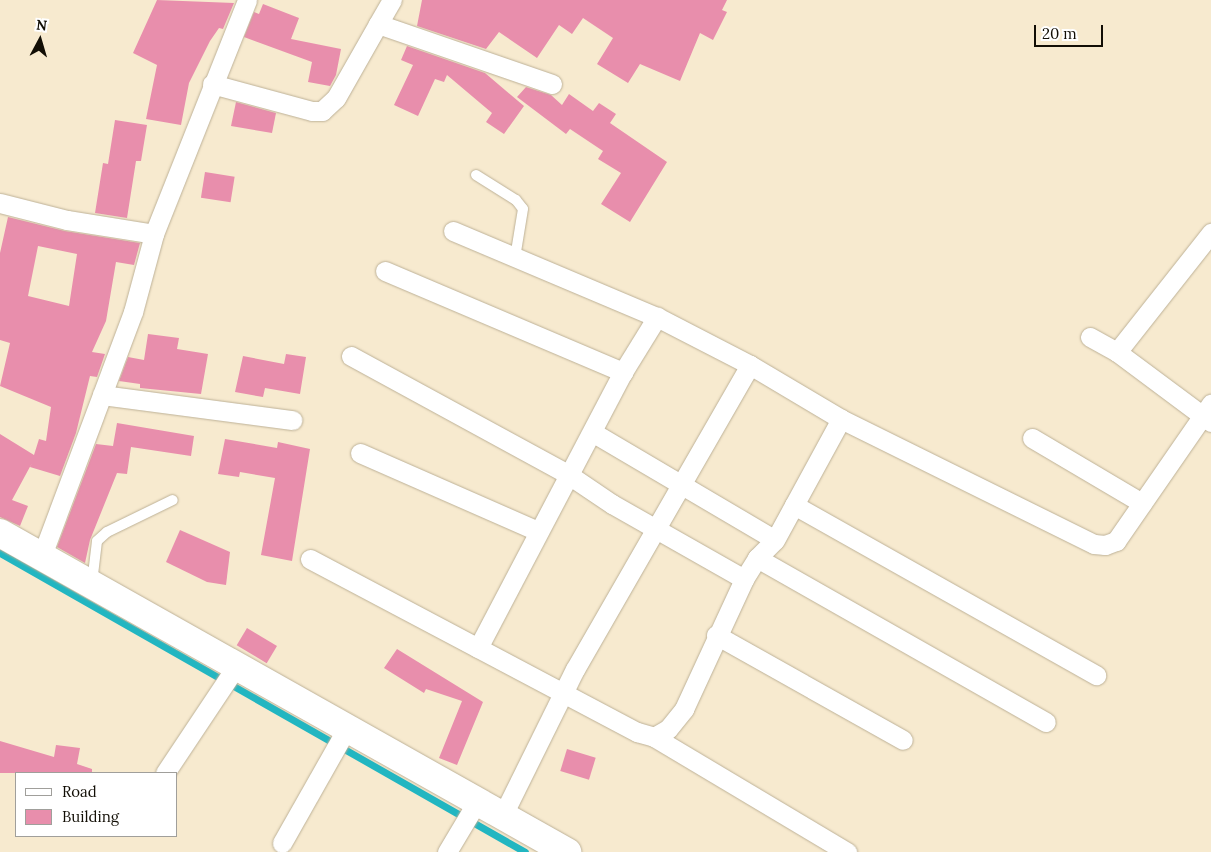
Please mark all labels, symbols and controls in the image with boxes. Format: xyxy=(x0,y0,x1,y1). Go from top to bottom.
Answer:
north arrow xyxy=(15,15,65,65)
scale bar xyxy=(1036,15,1105,47)
text: N xyxy=(35,16,48,35)
text: 20 m xyxy=(1042,24,1077,43)
legend xyxy=(15,772,178,837)
text: Road xyxy=(62,782,97,801)
text: Building xyxy=(62,807,119,826)

